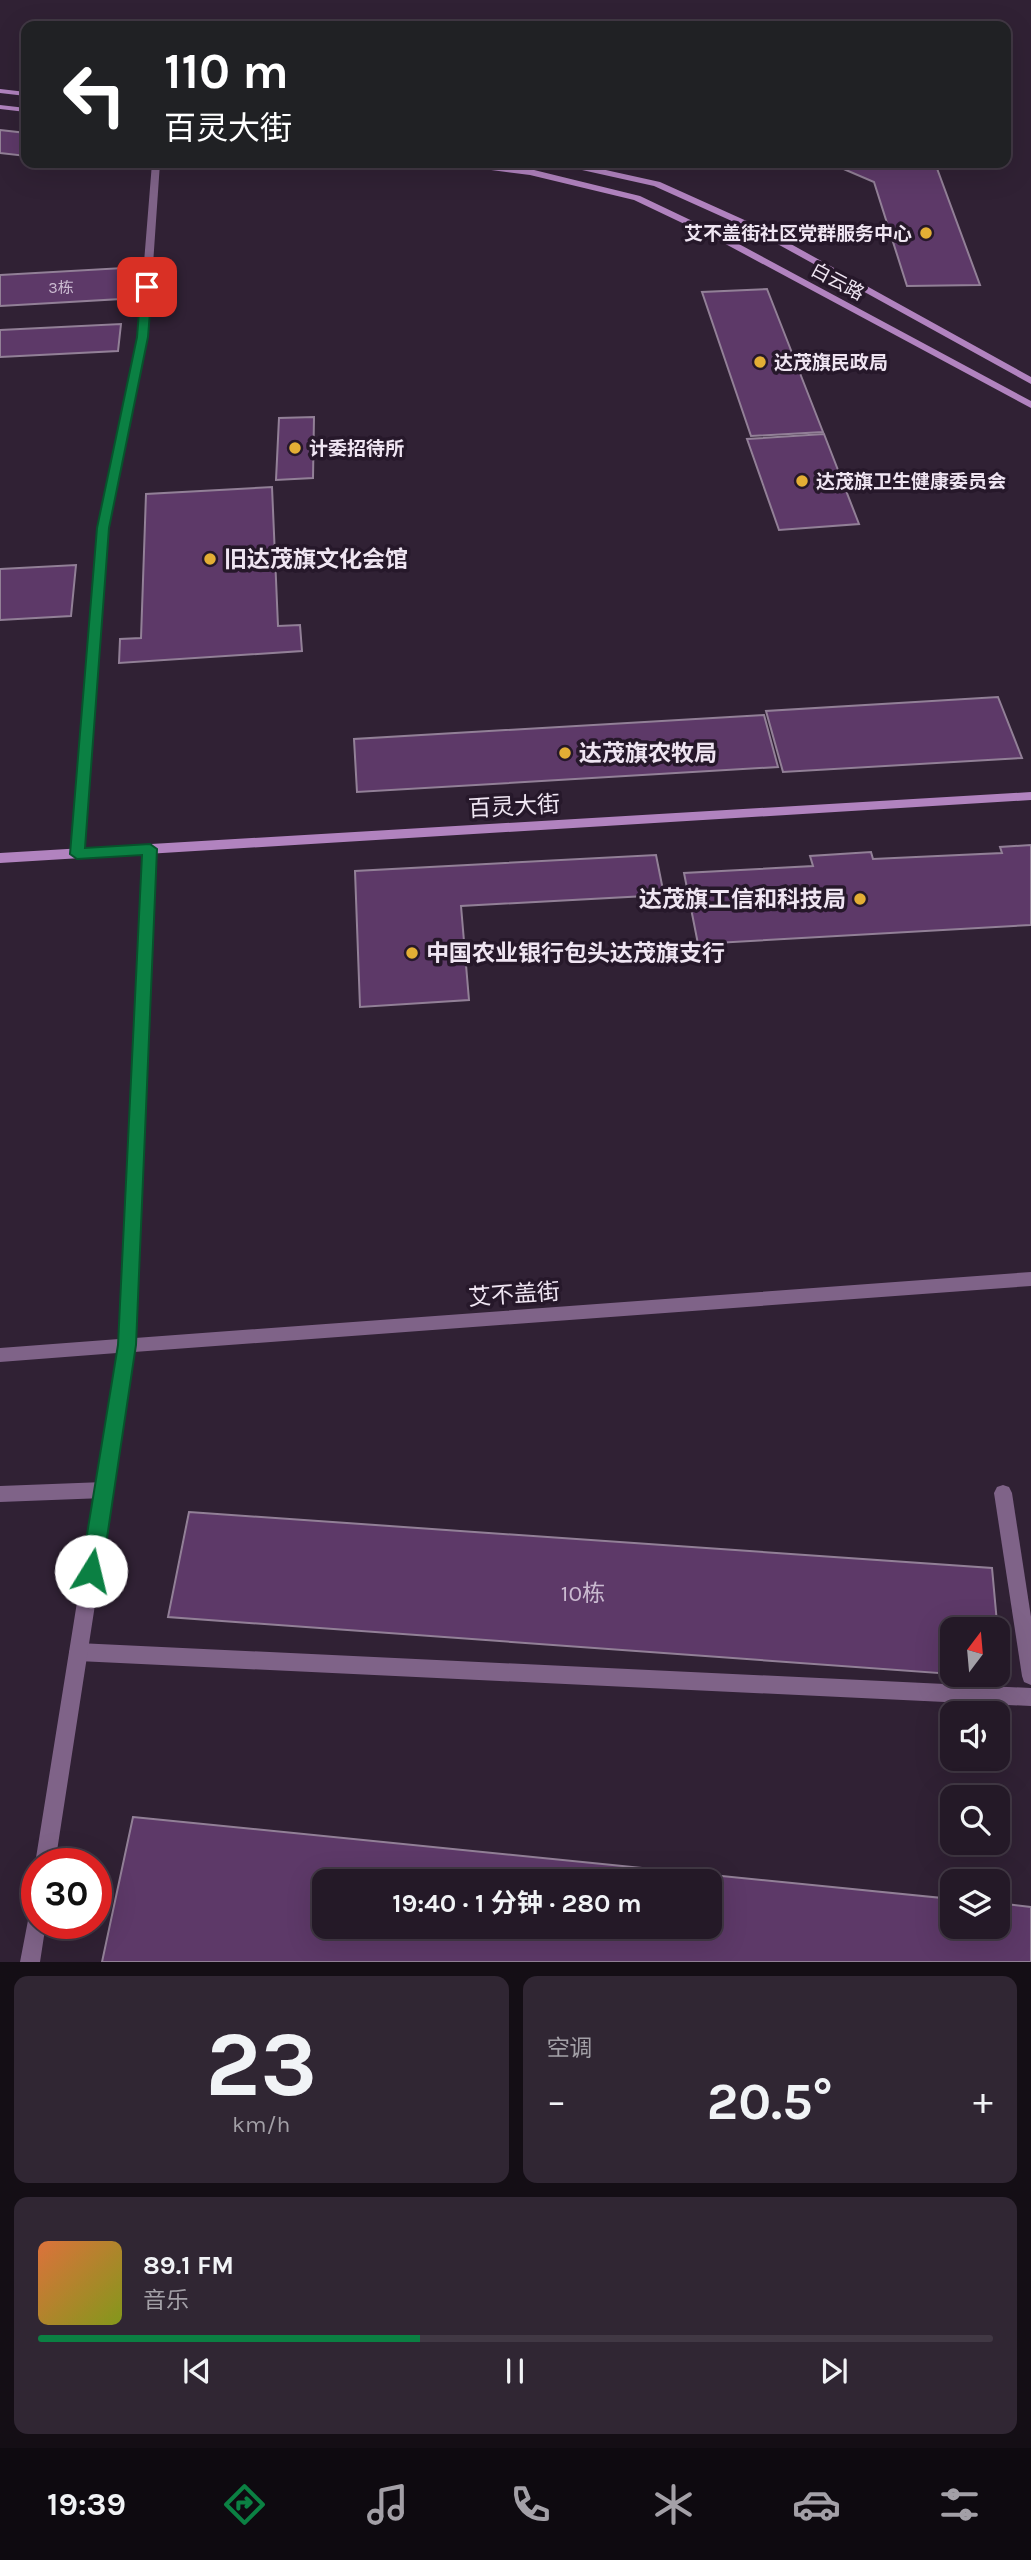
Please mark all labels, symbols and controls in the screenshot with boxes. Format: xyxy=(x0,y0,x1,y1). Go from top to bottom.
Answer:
text: 110 m xyxy=(164,43,289,100)
icon: left xyxy=(49,49,140,140)
text: 百灵大街 xyxy=(164,110,292,147)
place label: 艾不盖街社区党群服务中心 xyxy=(684,223,912,245)
marker: 艾不盖街社区党群服务中心 xyxy=(918,225,934,241)
pin xyxy=(117,257,177,317)
street label: 白云路 xyxy=(807,259,868,305)
icon: arrive xyxy=(128,268,166,306)
house number: 3栋 xyxy=(48,278,74,297)
place label: 达茂旗民政局 xyxy=(774,352,888,374)
marker: 达茂旗民政局 xyxy=(752,354,768,370)
place label: 计委招待所 xyxy=(309,438,404,460)
marker: 计委招待所 xyxy=(287,440,303,456)
place label: 达茂旗卫生健康委员会 xyxy=(816,471,1006,493)
marker: 达茂旗卫生健康委员会 xyxy=(794,473,810,489)
place label: 旧达茂旗文化会馆 xyxy=(224,546,408,573)
marker: 旧达茂旗文化会馆 xyxy=(202,551,218,567)
place label: 达茂旗农牧局 xyxy=(579,740,717,767)
marker: 达茂旗农牧局 xyxy=(557,745,573,761)
street label: 百灵大街 xyxy=(467,791,561,822)
place label: 达茂旗工信和科技局 xyxy=(639,886,846,913)
marker: 达茂旗工信和科技局 xyxy=(852,891,868,907)
place label: 中国农业银行包头达茂旗支行 xyxy=(426,940,725,967)
marker: 中国农业银行包头达茂旗支行 xyxy=(404,945,420,961)
street label: 艾不盖街 xyxy=(467,1278,561,1311)
position arrow xyxy=(54,1534,128,1608)
house number: 10栋 xyxy=(561,1580,605,1607)
north arrow xyxy=(940,1617,1010,1687)
map controls xyxy=(940,1617,1010,1939)
button: sound xyxy=(940,1701,1010,1771)
button: search xyxy=(940,1785,1010,1855)
speed limit sign: 30 xyxy=(21,1848,112,1939)
button: layers xyxy=(940,1869,1010,1939)
text: 19:40 · 1 分钟 · 280 m xyxy=(392,1888,642,1919)
text: 23 xyxy=(205,2012,317,2118)
text: 空调 xyxy=(547,2035,593,2062)
text: 20.5° xyxy=(707,2071,833,2132)
text: − xyxy=(547,2079,566,2124)
text: + xyxy=(973,2079,993,2124)
text: km/h xyxy=(232,2111,290,2138)
text: 89.1 FM xyxy=(143,2250,234,2281)
text: 音乐 xyxy=(143,2287,189,2314)
icon: previous xyxy=(178,2352,216,2390)
icon: pause xyxy=(496,2352,534,2390)
icon: next xyxy=(815,2352,853,2390)
icon: directions xyxy=(220,2480,269,2529)
icon: music xyxy=(363,2480,412,2529)
icon: phone xyxy=(506,2480,555,2529)
icon: climate xyxy=(649,2480,698,2529)
icon: car xyxy=(792,2480,841,2529)
icon: filters xyxy=(935,2480,984,2529)
text: 19:39 xyxy=(47,2486,126,2523)

